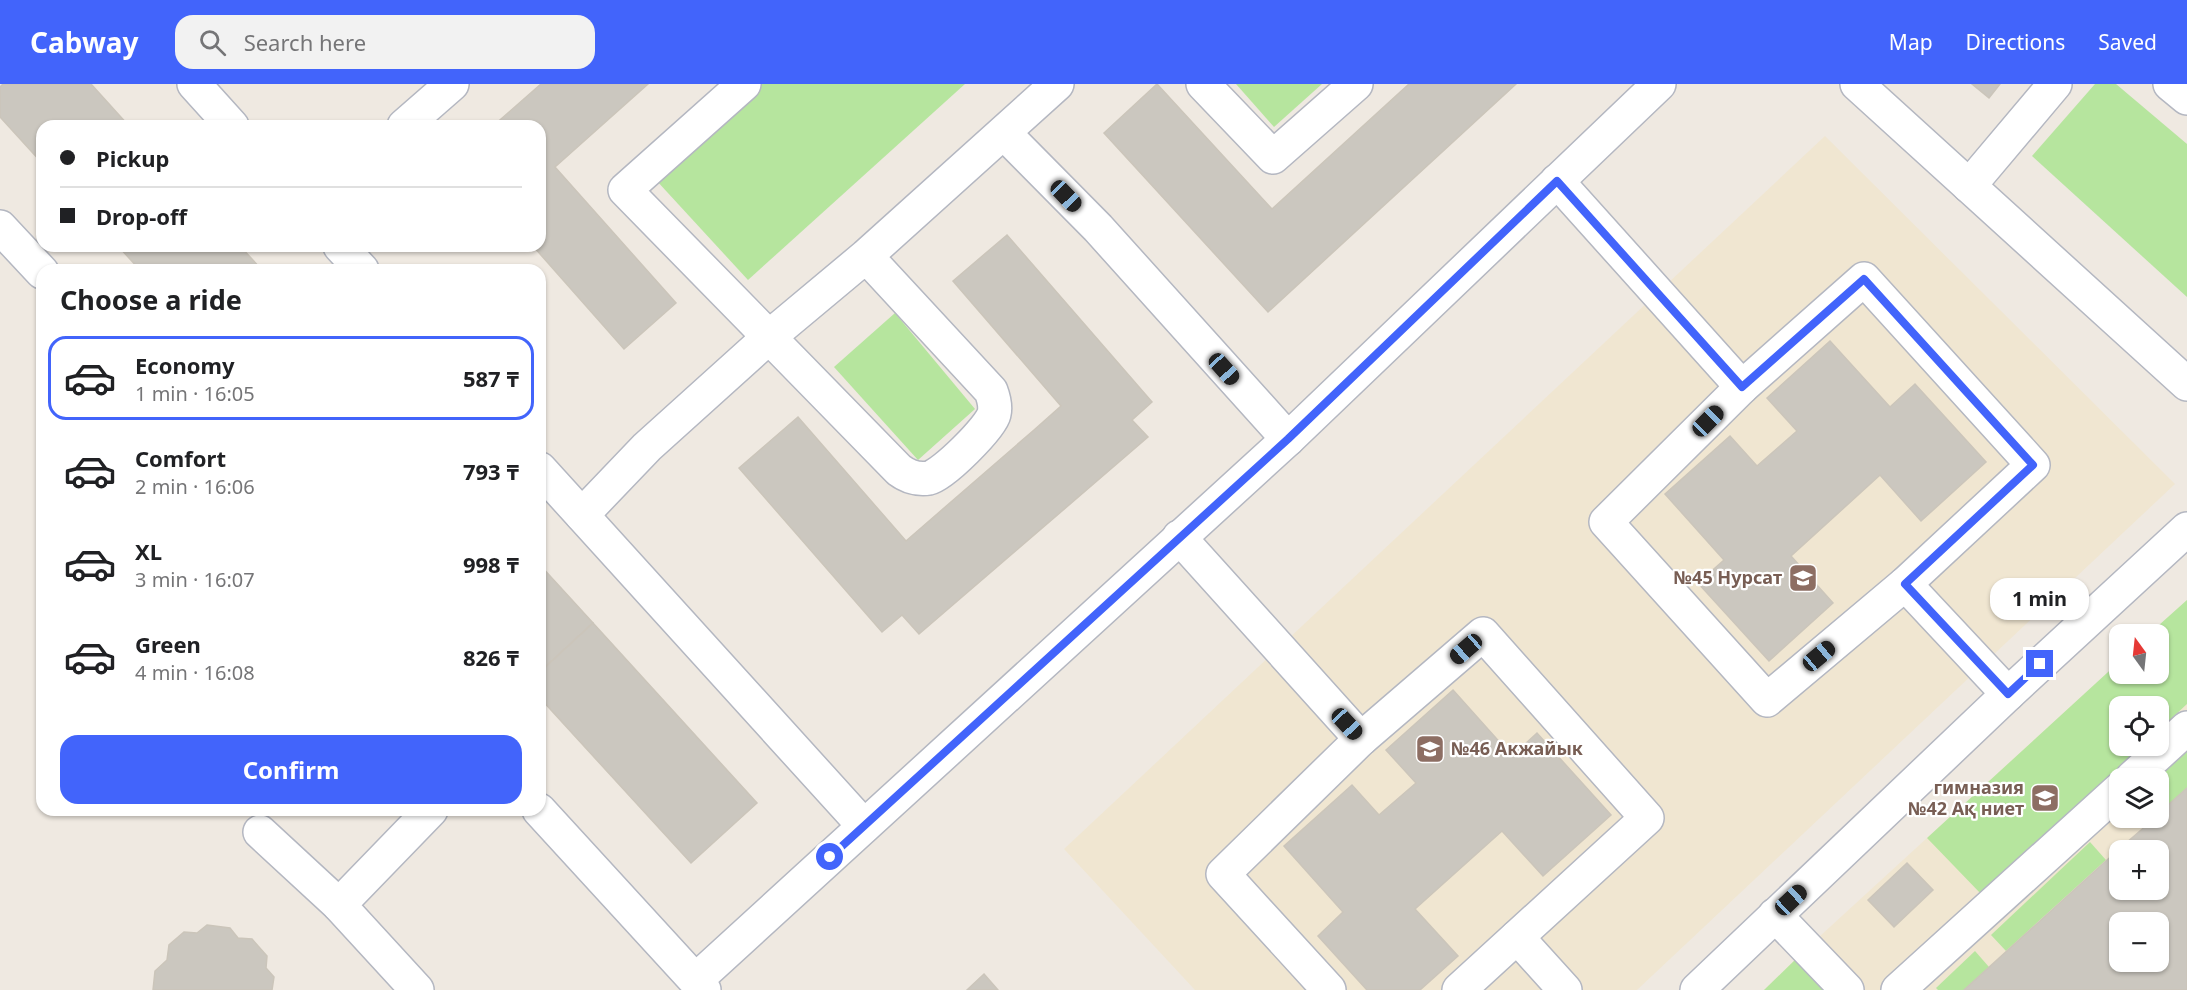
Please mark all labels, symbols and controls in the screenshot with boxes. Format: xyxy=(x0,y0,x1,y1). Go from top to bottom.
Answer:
search box xyxy=(175,15,595,69)
text: Cabway xyxy=(30,23,139,61)
icon: search xyxy=(196,26,229,59)
text: Search here xyxy=(244,27,366,57)
text: Map xyxy=(1889,28,1933,56)
text: Directions xyxy=(1966,28,2065,56)
text: Saved xyxy=(2098,28,2157,56)
text: Pickup xyxy=(96,143,169,173)
car xyxy=(1047,177,1085,215)
text: Drop-off xyxy=(96,201,187,231)
text: Choose a ride xyxy=(60,281,242,318)
text: Economy xyxy=(135,350,234,380)
car xyxy=(1205,350,1243,388)
icon: car xyxy=(63,351,117,405)
text: 587 ₸ xyxy=(463,363,519,393)
text: 1 min · 16:05 xyxy=(135,380,255,407)
car xyxy=(1689,402,1727,440)
text: Comfort xyxy=(135,443,226,473)
icon: car xyxy=(63,444,117,498)
text: 793 ₸ xyxy=(463,456,519,486)
text: 2 min · 16:06 xyxy=(135,473,255,500)
text: XL xyxy=(135,536,162,566)
icon: car xyxy=(63,537,117,591)
text: 998 ₸ xyxy=(463,549,519,579)
school or university icon: №45 Нурсат xyxy=(1787,562,1819,594)
place label: №45 Нурсат xyxy=(1674,565,1782,589)
text: 3 min · 16:07 xyxy=(135,566,255,593)
callout: 1 min xyxy=(1990,577,2090,619)
text: 1 min xyxy=(2012,585,2067,612)
north arrow xyxy=(2109,624,2169,684)
map controls xyxy=(2109,624,2169,972)
text: Green xyxy=(135,629,201,659)
icon: car xyxy=(63,630,117,684)
car xyxy=(1447,630,1485,668)
car xyxy=(1799,638,1839,674)
text: 826 ₸ xyxy=(463,642,519,672)
route end xyxy=(2026,650,2053,677)
text: 4 min · 16:08 xyxy=(135,659,255,686)
button: locate xyxy=(2109,696,2169,756)
car xyxy=(1328,705,1366,743)
school or university icon: №46 Акжайык xyxy=(1414,733,1446,765)
button: Confirm xyxy=(60,735,522,804)
place label: №46 Акжайык xyxy=(1451,736,1583,760)
button: layers xyxy=(2109,768,2169,828)
place label: гимназия №42 Ақ ниет xyxy=(1908,775,2024,820)
school or university icon: гимназия №42 Ақ ниет xyxy=(2029,782,2061,814)
button: + xyxy=(2109,840,2169,900)
route start xyxy=(816,843,843,870)
car xyxy=(1772,881,1810,919)
button: − xyxy=(2109,912,2169,972)

